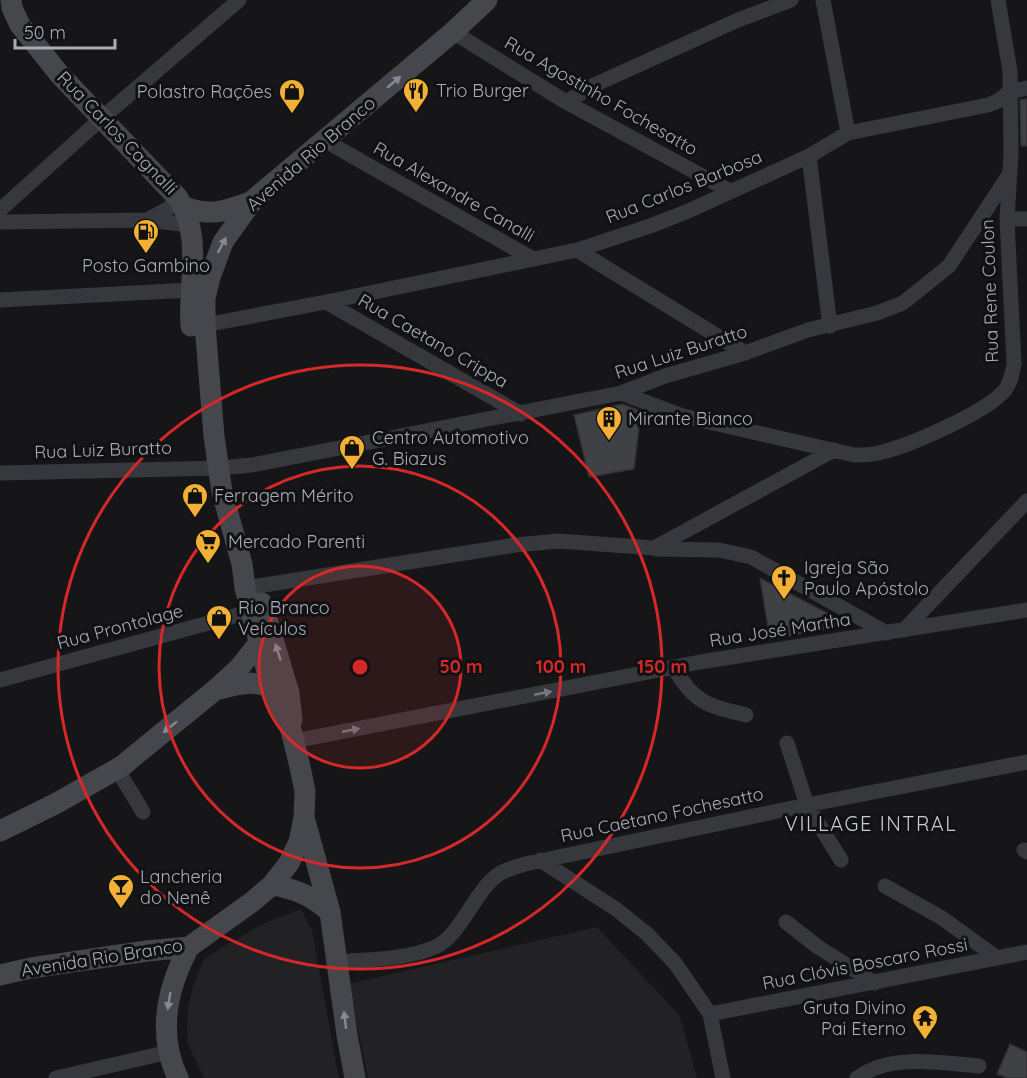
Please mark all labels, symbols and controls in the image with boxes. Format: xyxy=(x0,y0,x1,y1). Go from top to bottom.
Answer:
scale bar xyxy=(15,12,116,50)
text: 50 m xyxy=(24,21,66,44)
street label: Rua Agostinho Fochesatto xyxy=(501,31,702,160)
street label: Rua Carlos Cagnalli xyxy=(52,66,182,199)
one-way arrow xyxy=(386,75,402,88)
restaurant icon: Trio Burger xyxy=(401,76,431,114)
shop icon: Polastro Rações xyxy=(277,77,307,115)
place label: Trio Burger xyxy=(436,79,529,102)
place label: Polastro Rações xyxy=(137,80,272,103)
street label: Avenida Rio Branco xyxy=(241,91,380,216)
street label: Rua Alexandre Canalli xyxy=(370,136,539,247)
street label: Rua Carlos Barbosa xyxy=(602,145,765,228)
fuel station icon: Posto Gambino xyxy=(131,217,161,255)
street label: Rua Rene Coulon xyxy=(975,219,1004,363)
one-way arrow xyxy=(216,236,226,254)
place label: Posto Gambino xyxy=(82,254,210,277)
street label: Rua Caetano Crippa xyxy=(354,288,512,393)
street label: Rua Luiz Buratto xyxy=(612,319,750,384)
building icon: Mirante Bianco xyxy=(594,404,624,442)
place label: Mirante Bianco xyxy=(628,407,753,430)
place label: Centro Automotivo G. Biazus xyxy=(372,426,529,470)
shop icon: Centro Automotivo G. Biazus xyxy=(337,433,367,471)
street label: Rua Luiz Buratto xyxy=(34,436,172,463)
shop icon: Ferragem Mérito xyxy=(180,481,210,519)
place label: Ferragem Mérito xyxy=(214,484,354,507)
supermarket icon: Mercado Parenti xyxy=(193,527,223,565)
place label: Mercado Parenti xyxy=(228,530,365,553)
place label: Igreja São Paulo Apóstolo xyxy=(804,556,929,600)
church icon: Igreja São Paulo Apóstolo xyxy=(769,563,799,601)
place label: Rio Branco Veículos xyxy=(238,596,330,640)
street label: Rua Prontolage xyxy=(54,599,185,654)
shop icon: Rio Branco Veículos xyxy=(204,603,234,641)
street label: Rua José Martha xyxy=(708,607,852,652)
one-way arrow xyxy=(273,643,282,661)
text: 50 m xyxy=(439,655,483,678)
text: 100 m xyxy=(536,655,586,678)
text: 150 m xyxy=(637,655,687,678)
centre of rings xyxy=(350,657,370,677)
one-way arrow xyxy=(533,688,552,697)
one-way arrow xyxy=(162,720,178,733)
one-way arrow xyxy=(342,725,361,734)
street label: Rua Caetano Fochesatto xyxy=(558,782,766,847)
district label: VILLAGE INTRAL xyxy=(785,811,957,836)
place label: Lancheria do Nenê xyxy=(140,865,222,909)
bar icon: Lancheria do Nenê xyxy=(106,872,136,910)
street label: Rua Clóvis Boscaro Rossi xyxy=(760,932,969,995)
street label: Avenida Rio Branco xyxy=(19,933,184,982)
one-way arrow xyxy=(164,992,173,1011)
place label: Gruta Divino Pai Eterno xyxy=(803,996,906,1040)
temple icon: Gruta Divino Pai Eterno xyxy=(910,1003,940,1041)
one-way arrow xyxy=(340,1011,350,1030)

